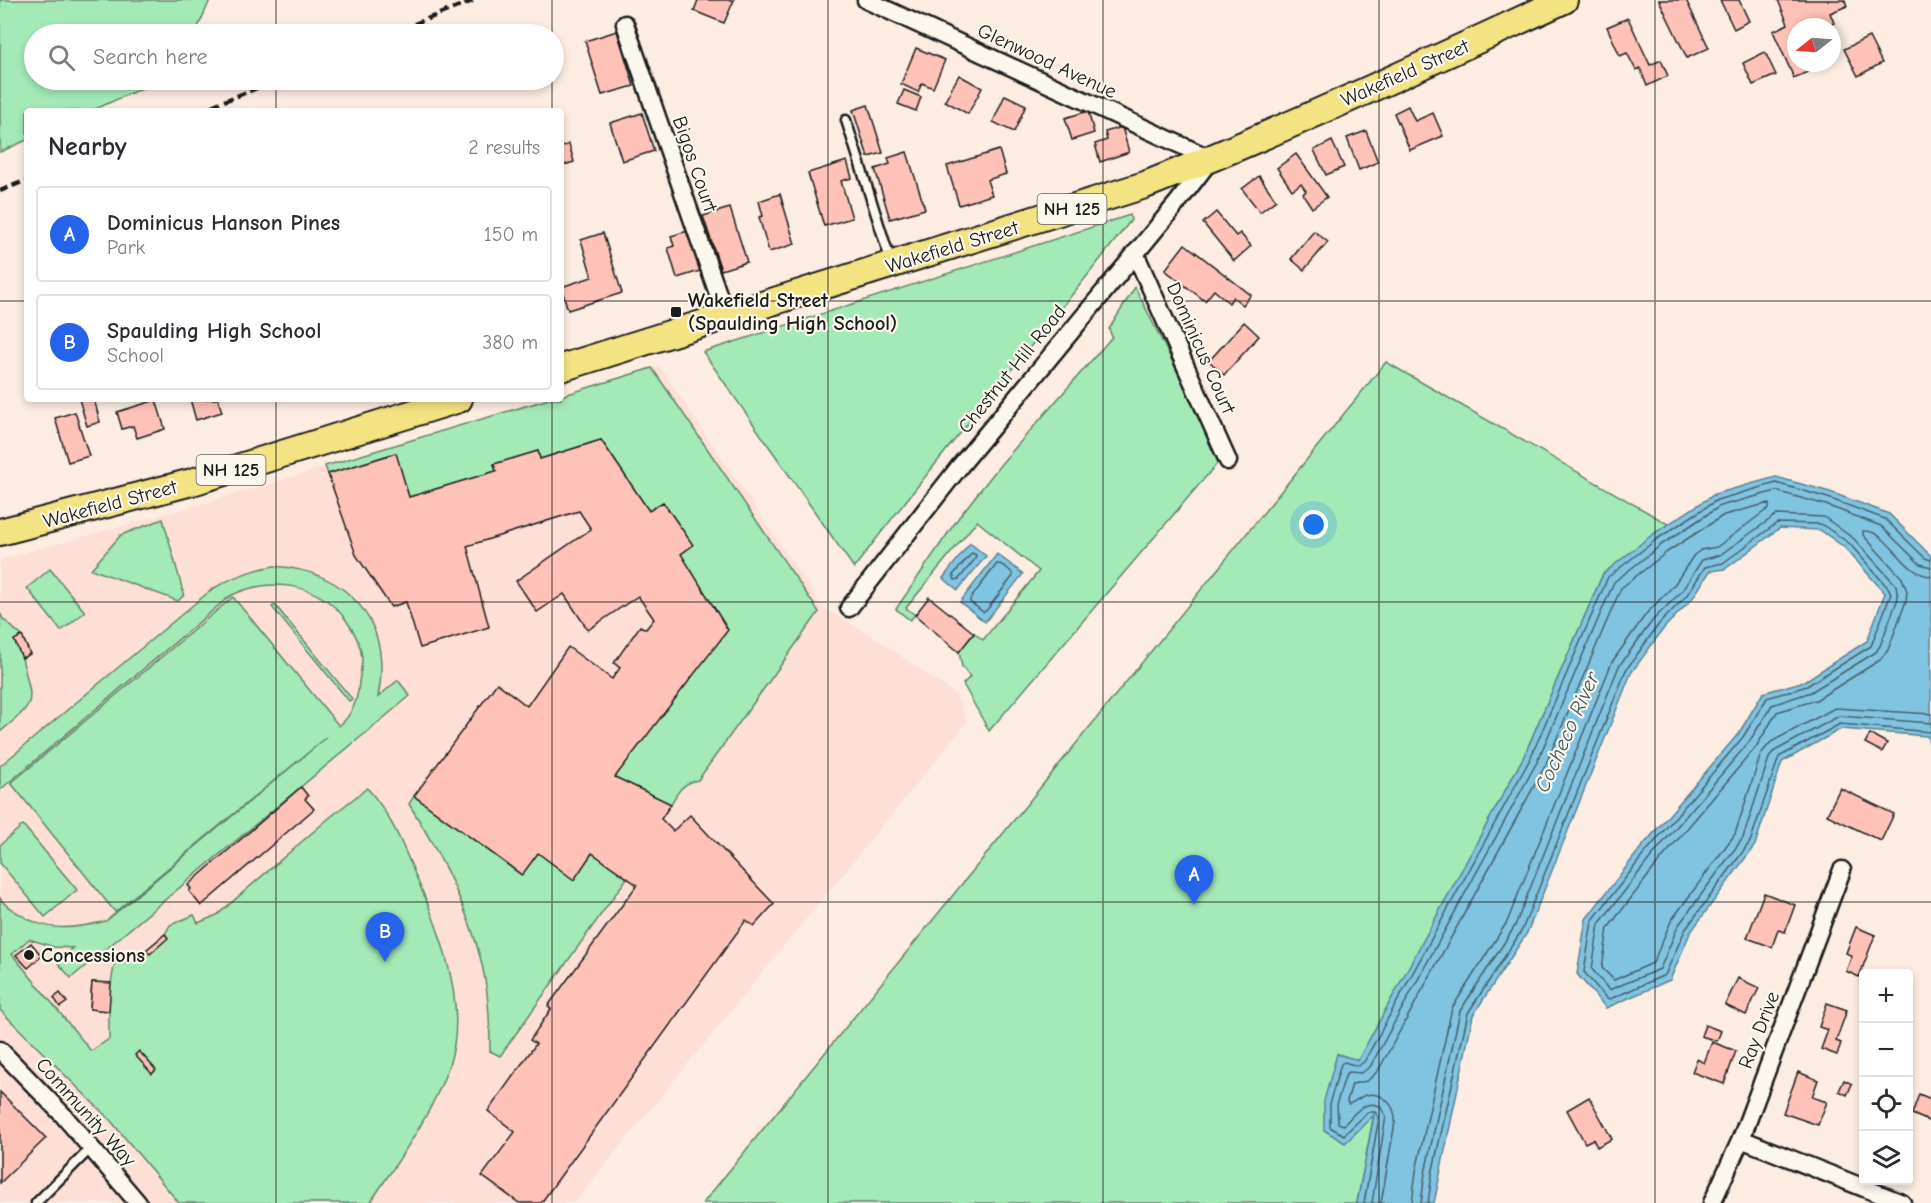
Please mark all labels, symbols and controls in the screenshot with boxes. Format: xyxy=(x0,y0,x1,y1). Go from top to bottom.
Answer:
north arrow xyxy=(1787,18,1841,72)
street label: Glenwood Avenue xyxy=(974,19,1120,103)
search box xyxy=(24,24,564,90)
street label: Wakefield Street xyxy=(1338,34,1474,111)
icon: search xyxy=(45,41,78,74)
text: Search here xyxy=(93,44,208,70)
street label: Bigos Court xyxy=(668,113,723,216)
text: Nearby xyxy=(48,132,127,162)
text: 2 results xyxy=(468,136,540,159)
road number: NH 125 xyxy=(1038,194,1106,224)
text: Dominicus Hanson Pines xyxy=(107,210,340,236)
street label: Wakefield Street xyxy=(883,216,1022,278)
text: A xyxy=(64,223,75,246)
text: 150 m xyxy=(484,223,538,246)
text: Park xyxy=(107,236,145,259)
street label: Dominicus Court xyxy=(1162,279,1241,418)
place label: Wakefield Street (Spaulding High School) xyxy=(688,289,897,335)
street label: Chestnut Hill Road xyxy=(953,300,1071,438)
marker: Wakefield Street (Spaulding High School) xyxy=(669,305,683,319)
text: Spaulding High School xyxy=(107,318,321,344)
text: B xyxy=(63,331,76,354)
text: 380 m xyxy=(482,331,538,354)
text: School xyxy=(107,344,164,367)
road number: NH 125 xyxy=(196,455,266,485)
street label: Wakefield Street xyxy=(41,475,181,533)
your location xyxy=(1299,510,1328,539)
water label: Cocheco River xyxy=(1530,667,1605,796)
pin: A xyxy=(1174,856,1214,905)
pin: B xyxy=(366,912,404,962)
place label: Concessions xyxy=(41,944,145,967)
marker: Concessions xyxy=(22,948,36,962)
map controls xyxy=(1859,969,1913,1185)
button: + xyxy=(1859,969,1913,1023)
street label: Ray Drive xyxy=(1734,988,1784,1072)
button: − xyxy=(1859,1023,1913,1077)
street label: Community Way xyxy=(31,1053,141,1171)
button: locate xyxy=(1859,1077,1913,1131)
button: layers xyxy=(1859,1131,1913,1185)

